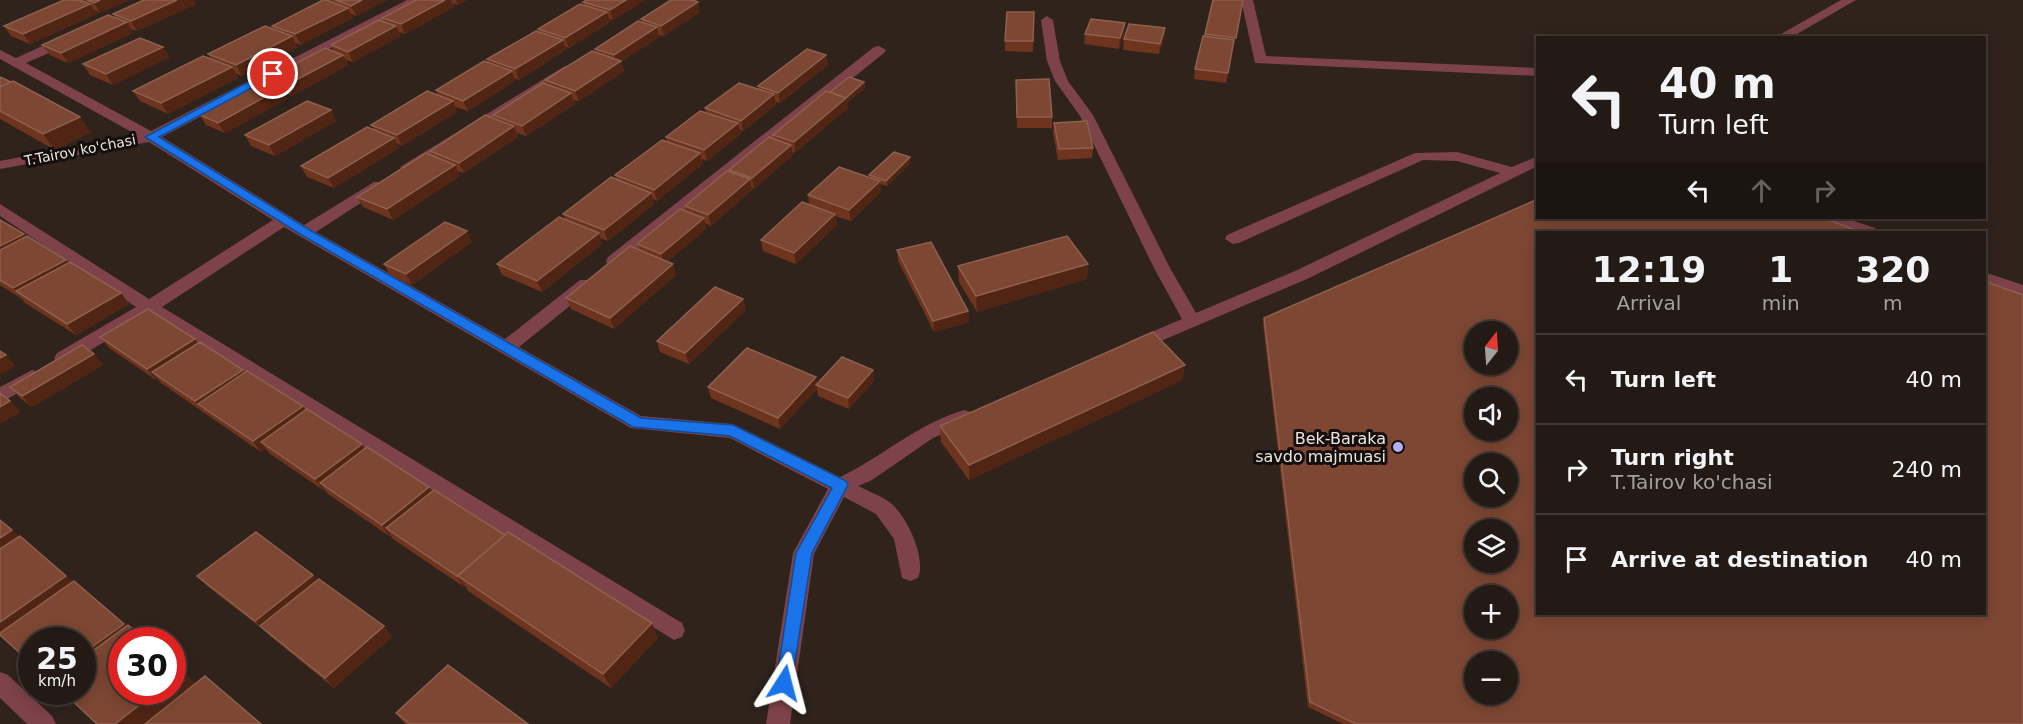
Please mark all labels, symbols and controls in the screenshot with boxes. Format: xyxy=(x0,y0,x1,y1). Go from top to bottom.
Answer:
pin xyxy=(247,48,298,99)
icon: arrive xyxy=(256,57,289,90)
text: 40 m xyxy=(1659,59,1776,108)
icon: left xyxy=(1560,60,1638,138)
text: Turn left xyxy=(1659,109,1769,140)
street label: T.Tairov ko'chasi xyxy=(22,131,137,169)
icon: left xyxy=(1682,174,1715,207)
icon: ahead xyxy=(1745,174,1778,207)
icon: right xyxy=(1808,174,1841,207)
text: 12:19 xyxy=(1592,249,1706,290)
text: 1 xyxy=(1768,249,1793,290)
text: 320 xyxy=(1855,249,1930,290)
text: Arrival xyxy=(1616,291,1681,315)
text: min xyxy=(1762,291,1800,315)
text: m xyxy=(1883,291,1903,315)
north arrow xyxy=(1464,321,1518,375)
map controls xyxy=(1464,321,1518,705)
icon: left xyxy=(1560,363,1593,396)
text: Turn left xyxy=(1611,367,1716,392)
text: 40 m xyxy=(1906,367,1962,392)
button: sound xyxy=(1464,387,1518,441)
place label: Bek-Baraka savdo majmuasi xyxy=(1255,429,1386,466)
marker: Bek-Baraka savdo majmuasi xyxy=(1391,440,1405,454)
text: Turn right xyxy=(1611,445,1734,470)
button: search xyxy=(1464,453,1518,507)
icon: right xyxy=(1560,453,1593,486)
text: 240 m xyxy=(1892,457,1962,482)
text: T.Tairov ko'chasi xyxy=(1611,470,1773,494)
button: layers xyxy=(1464,519,1518,573)
icon: arrive xyxy=(1560,543,1593,576)
text: Arrive at destination xyxy=(1611,547,1868,572)
text: 40 m xyxy=(1906,547,1962,572)
button: + xyxy=(1464,585,1518,639)
speed limit sign: 30 xyxy=(108,627,186,705)
text: 25 xyxy=(36,641,78,676)
position arrow xyxy=(752,651,816,715)
button: − xyxy=(1464,651,1518,705)
text: km/h xyxy=(38,672,76,690)

